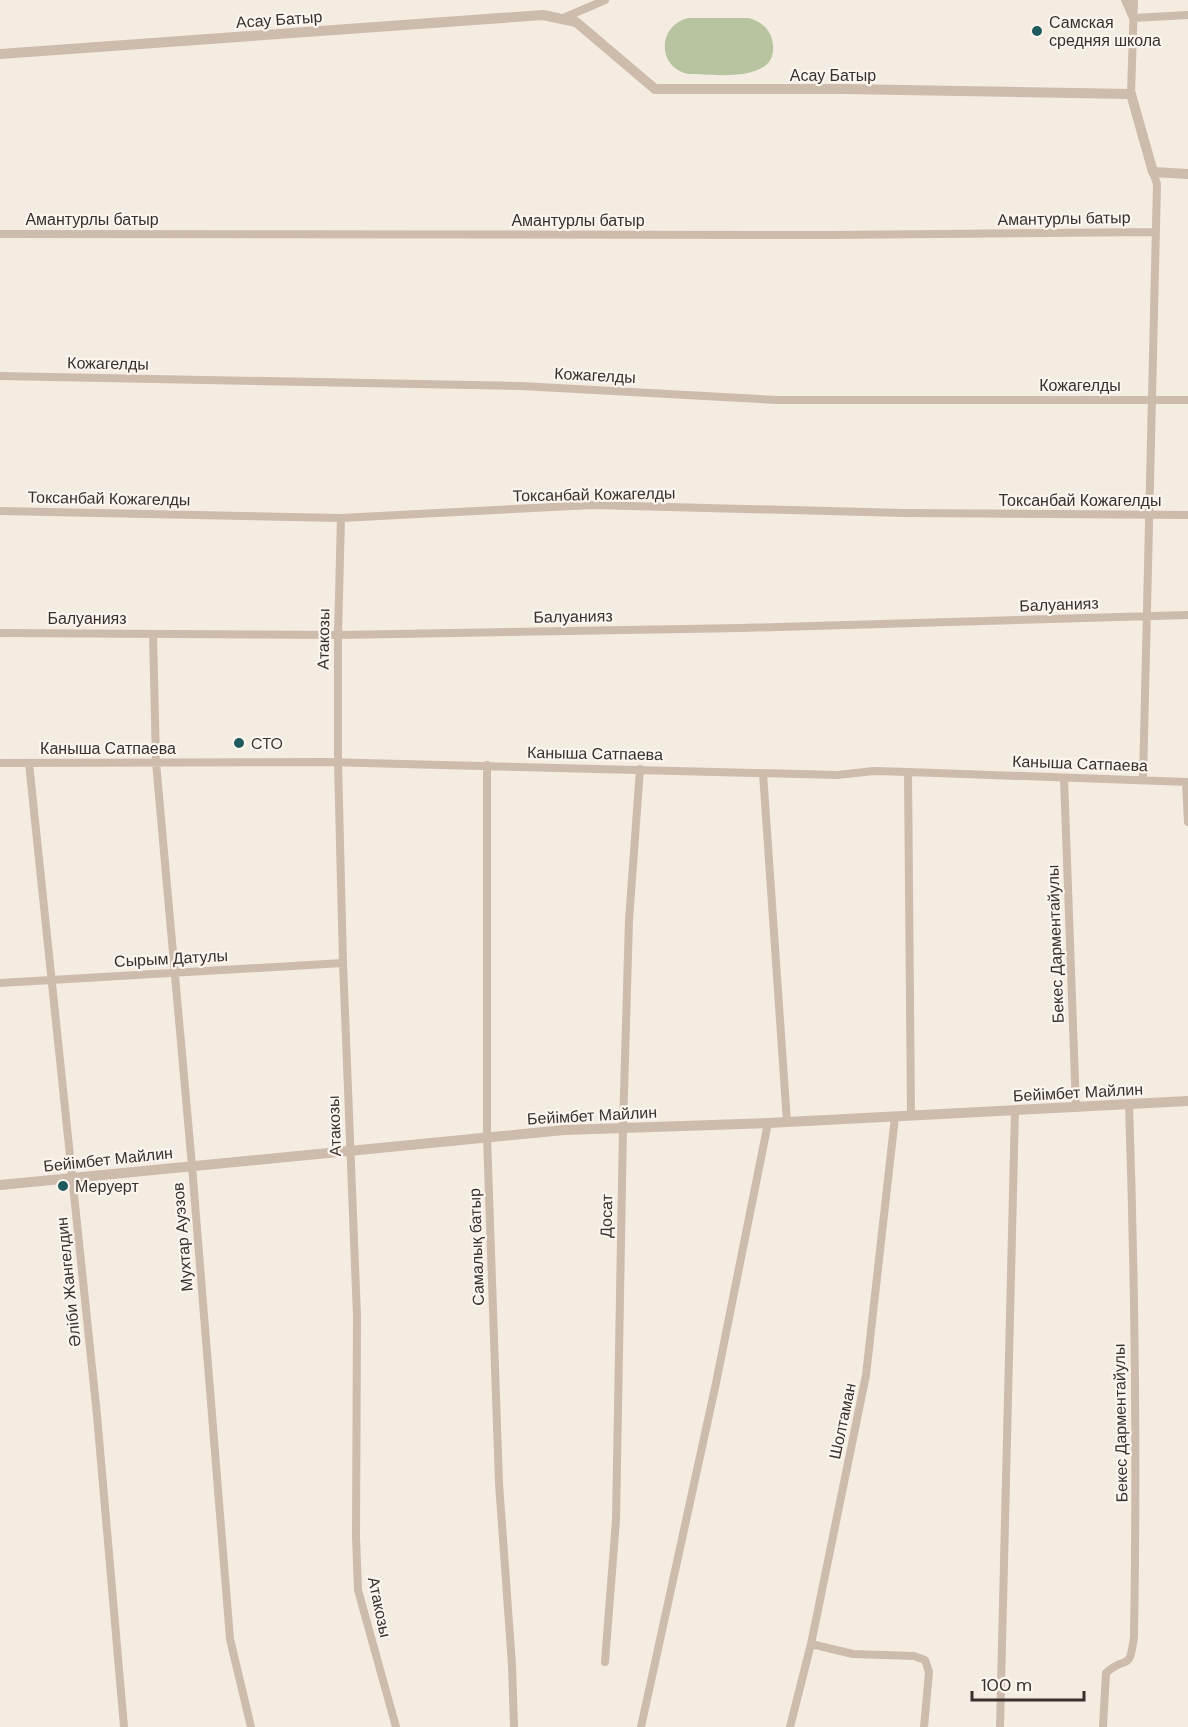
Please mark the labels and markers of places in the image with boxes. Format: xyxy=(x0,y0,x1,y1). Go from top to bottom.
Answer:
place label: Самская средняя школа xyxy=(1049,12,1161,51)
marker: Самская средняя школа xyxy=(1030,24,1044,38)
place label: CTO xyxy=(251,733,283,754)
marker: CTO xyxy=(232,736,246,750)
place label: Меруерт xyxy=(75,1176,139,1197)
marker: Меруерт xyxy=(56,1179,70,1193)

